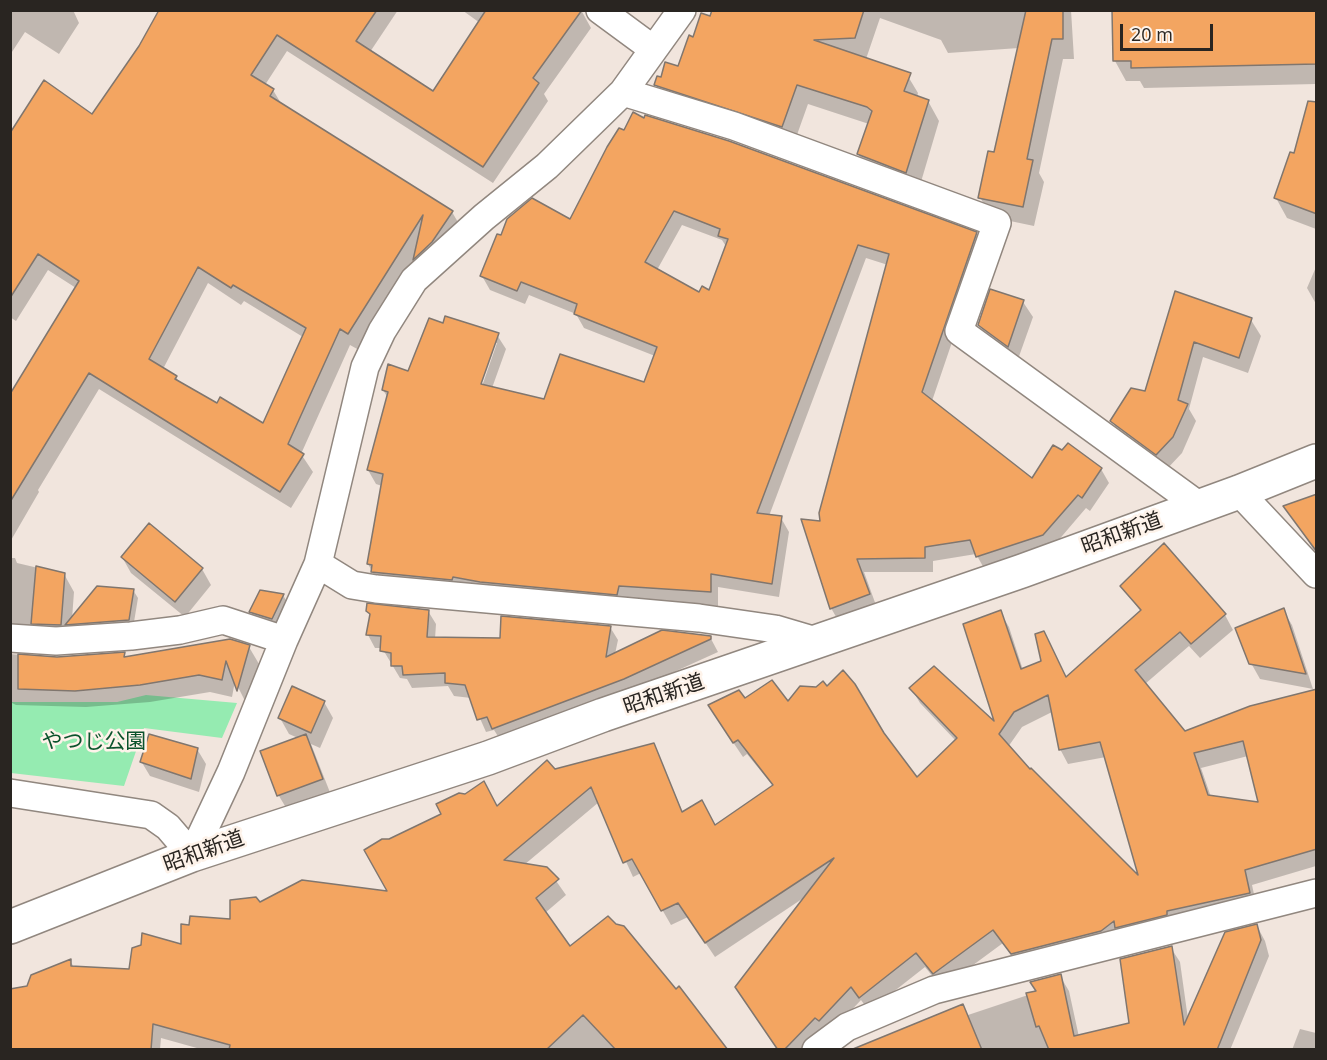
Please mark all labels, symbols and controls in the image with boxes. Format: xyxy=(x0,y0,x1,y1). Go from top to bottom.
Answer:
scale bar xyxy=(1123,12,1216,50)
text: 20 m xyxy=(1131,22,1173,46)
street label: 昭和新道 xyxy=(1078,508,1166,560)
street label: 昭和新道 xyxy=(620,669,708,721)
park label: やつじ公園 xyxy=(42,729,146,755)
street label: 昭和新道 xyxy=(160,826,248,878)

